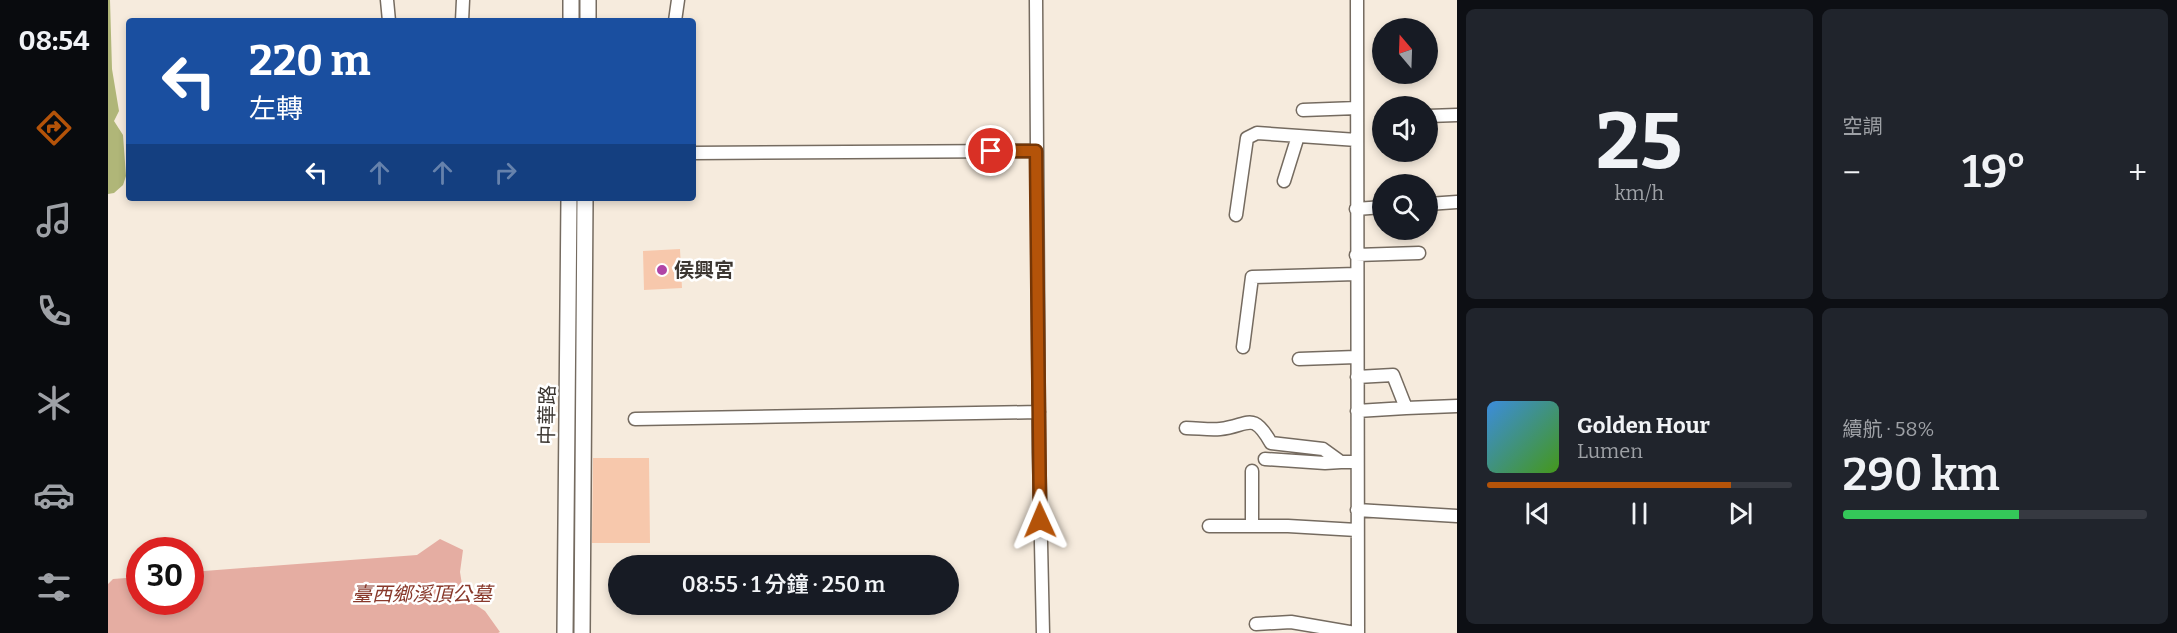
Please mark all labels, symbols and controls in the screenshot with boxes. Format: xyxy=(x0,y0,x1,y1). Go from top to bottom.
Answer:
north arrow xyxy=(1372,18,1438,84)
map controls xyxy=(1372,18,1438,240)
text: 08:54 xyxy=(19,25,89,57)
text: 220 m xyxy=(249,36,371,86)
icon: left xyxy=(150,42,228,120)
text: 左轉 xyxy=(249,93,303,125)
text: 25 xyxy=(1596,95,1683,189)
button: sound xyxy=(1372,96,1438,162)
icon: directions xyxy=(33,107,75,149)
text: 空調 xyxy=(1843,114,1883,138)
pin xyxy=(965,125,1016,176)
icon: arrive xyxy=(974,134,1007,167)
text: 19° xyxy=(1962,145,2027,199)
text: − xyxy=(1843,153,1861,193)
text: + xyxy=(2128,153,2147,193)
icon: left xyxy=(300,156,333,189)
icon: ahead xyxy=(363,156,396,189)
icon: ahead xyxy=(426,156,459,189)
icon: right xyxy=(489,156,522,189)
button: search xyxy=(1372,174,1438,240)
text: km/h xyxy=(1615,181,1664,205)
icon: music xyxy=(33,199,75,241)
place label: 侯興宮 xyxy=(674,258,734,282)
marker: 侯興宮 xyxy=(655,263,669,277)
icon: phone xyxy=(33,290,75,332)
icon: climate xyxy=(33,382,75,424)
street label: 中華路 xyxy=(534,385,560,445)
text: Golden Hour xyxy=(1577,412,1710,439)
text: 續航 · 58% xyxy=(1843,417,1934,441)
text: Lumen xyxy=(1577,439,1643,463)
text: 290 km xyxy=(1843,448,2000,502)
icon: car xyxy=(33,474,75,516)
position arrow xyxy=(1008,488,1072,552)
icon: previous xyxy=(1521,497,1554,530)
icon: pause xyxy=(1623,497,1656,530)
icon: next xyxy=(1724,497,1757,530)
speed limit sign: 30 xyxy=(126,537,204,615)
icon: filters xyxy=(33,566,75,608)
text: 08:55 · 1 分鐘 · 250 m xyxy=(682,571,885,598)
park label: 臺西鄉溪頂公墓 xyxy=(352,582,495,606)

